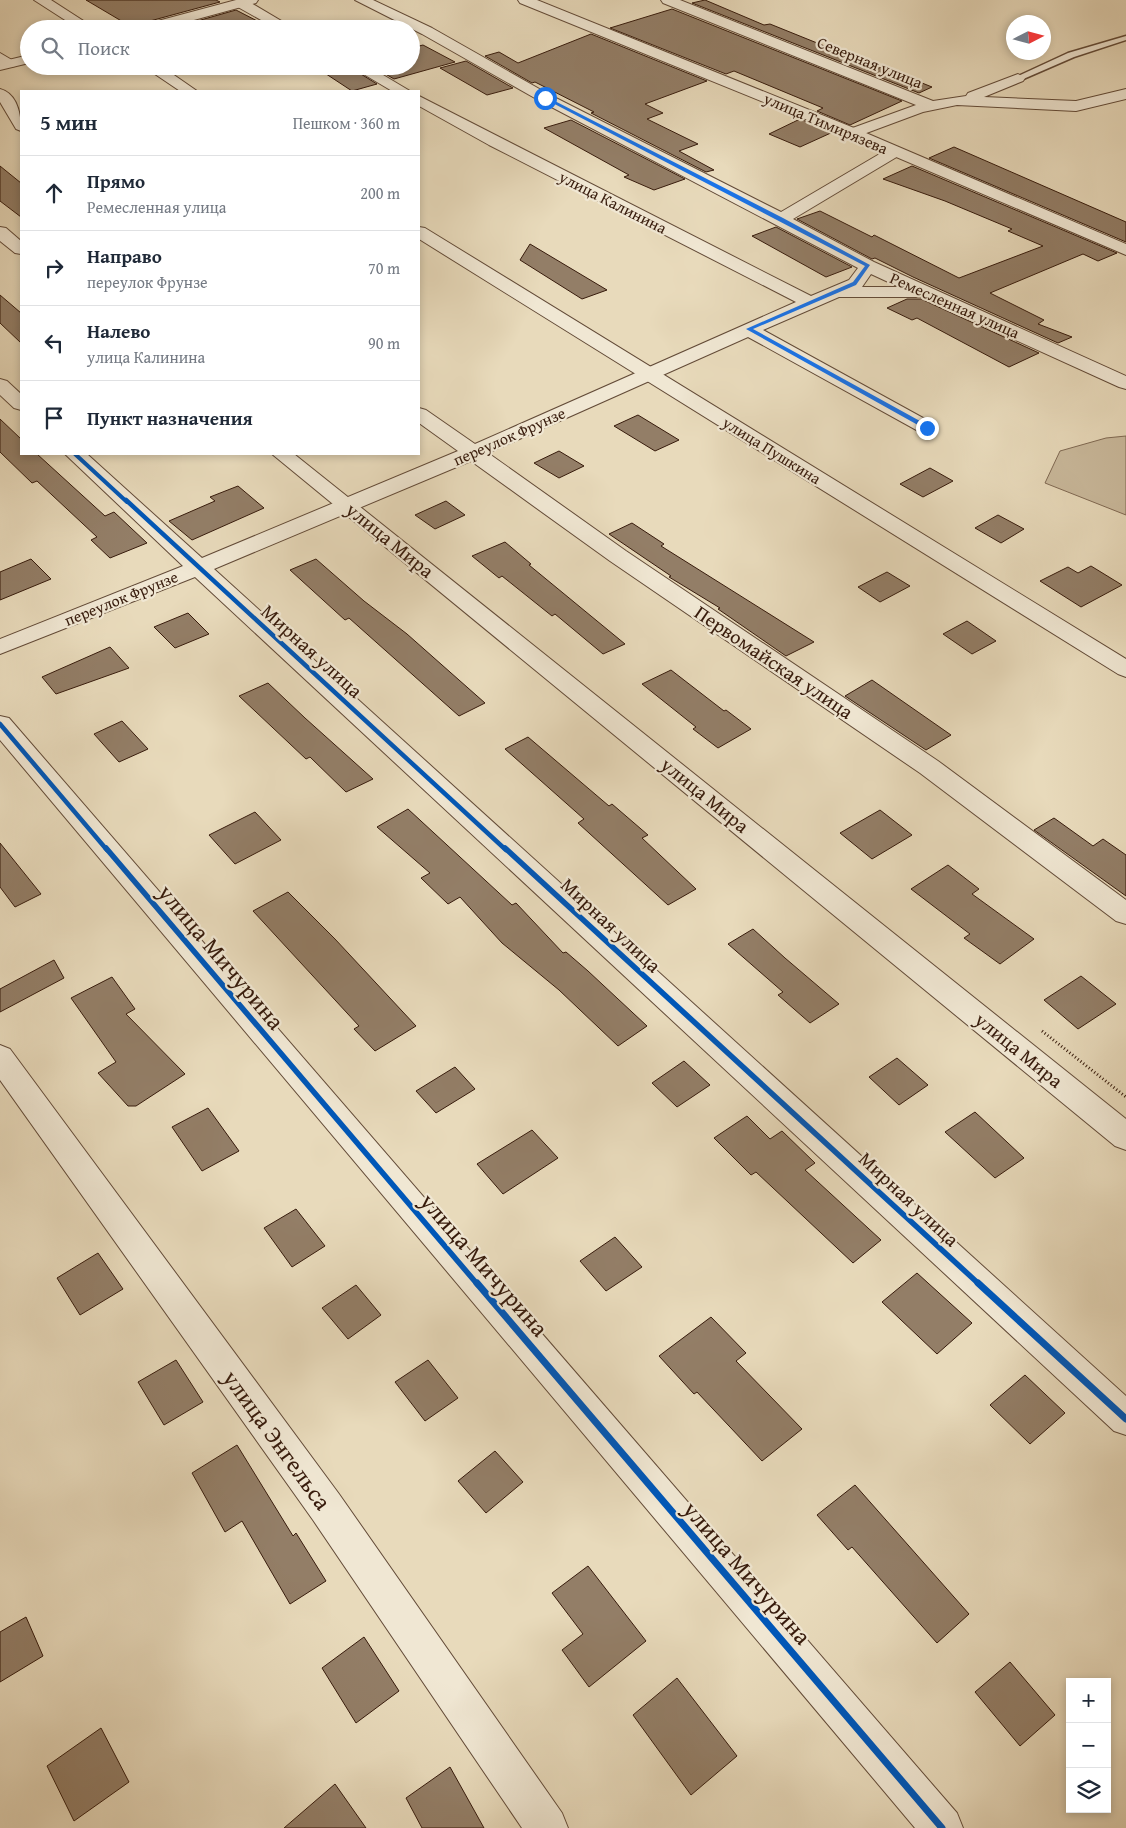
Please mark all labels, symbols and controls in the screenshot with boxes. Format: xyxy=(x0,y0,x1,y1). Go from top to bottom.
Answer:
north arrow xyxy=(1006,15,1051,60)
search box xyxy=(20,20,420,75)
street label: Северная улица xyxy=(814,30,927,94)
icon: search xyxy=(38,34,66,62)
text: Поиск xyxy=(78,34,130,62)
street label: улица Тимирязева xyxy=(759,86,892,160)
route start xyxy=(534,87,557,110)
text: 5 мин xyxy=(40,107,97,138)
text: Пешком · 360 m xyxy=(293,111,400,135)
street label: улица Калинина xyxy=(554,164,671,240)
text: Прямо xyxy=(87,167,145,195)
icon: ahead xyxy=(40,179,68,207)
text: 200 m xyxy=(360,181,400,205)
text: Ремесленная улица xyxy=(87,195,226,219)
text: Направо xyxy=(87,242,162,270)
icon: right xyxy=(40,254,68,282)
text: 70 m xyxy=(368,256,400,280)
street label: Ремесленная улица xyxy=(886,266,1024,344)
text: переулок Фрунзе xyxy=(87,270,208,294)
text: Налево xyxy=(87,317,150,345)
icon: left xyxy=(40,329,68,357)
text: 90 m xyxy=(368,331,400,355)
text: улица Калинина xyxy=(87,345,205,369)
street label: переулок Фрунзе xyxy=(449,401,569,471)
icon: arrive xyxy=(40,404,68,432)
text: Пункт назначения xyxy=(87,404,253,432)
street label: улица Пушкина xyxy=(717,410,826,490)
route end xyxy=(916,417,939,440)
street label: улица Мира xyxy=(339,494,441,585)
street label: переулок Фрунзе xyxy=(61,564,181,632)
street label: Мирная улица xyxy=(255,597,370,705)
street label: Первомайская улица xyxy=(689,598,860,726)
street label: улица Мира xyxy=(654,749,756,840)
street label: Мирная улица xyxy=(555,870,668,979)
street label: улица Мичурина xyxy=(149,875,293,1038)
street label: улица Мира xyxy=(968,1004,1070,1095)
street label: Мирная улица xyxy=(853,1144,966,1253)
street label: улица Мичурина xyxy=(411,1184,557,1345)
street label: улица Энгельса xyxy=(214,1362,341,1517)
street label: улица Мичурина xyxy=(674,1492,820,1653)
map controls xyxy=(1066,1678,1111,1813)
button: + xyxy=(1066,1678,1111,1723)
button: − xyxy=(1066,1723,1111,1768)
button: layers xyxy=(1066,1768,1111,1813)

